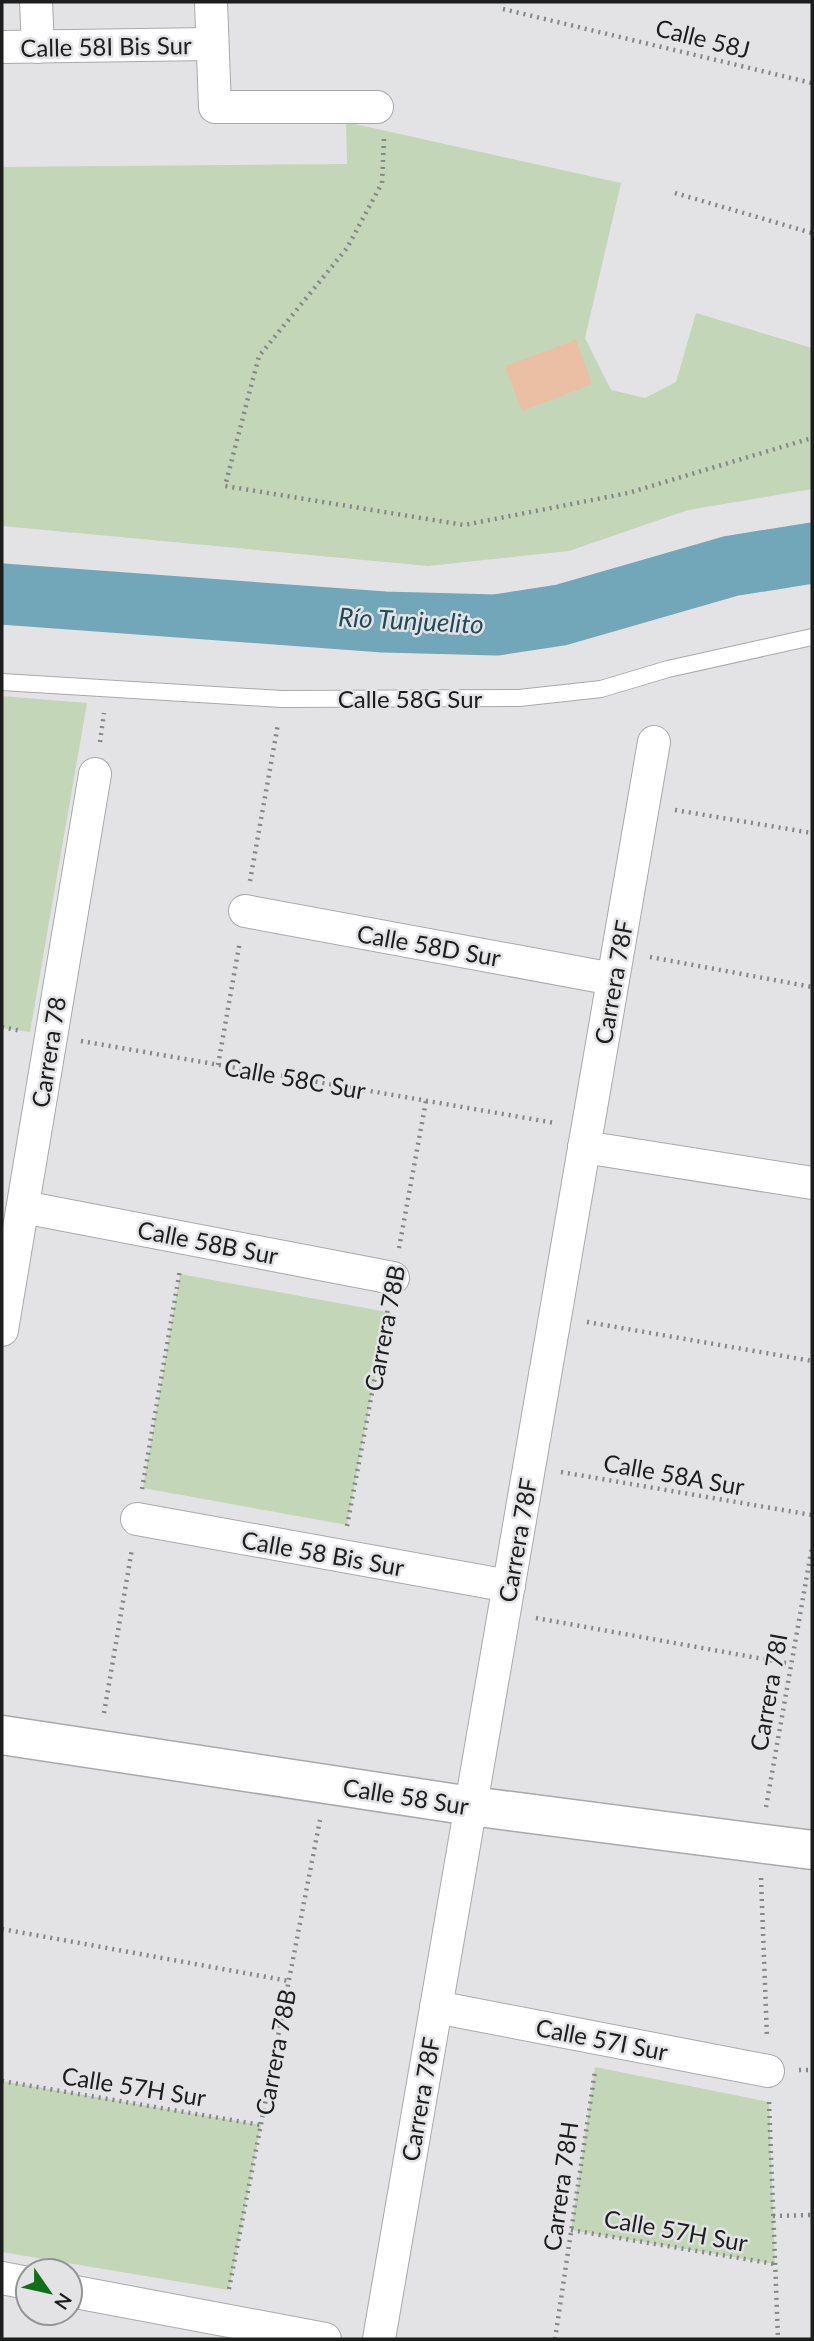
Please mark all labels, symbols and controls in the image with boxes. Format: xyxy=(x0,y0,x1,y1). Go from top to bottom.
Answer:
street label: Calle 58J xyxy=(653,12,753,64)
street label: Calle 58I Bis Sur xyxy=(20,30,192,62)
water label: Río Tunjuelito xyxy=(337,600,485,640)
street label: Calle 58G Sur xyxy=(338,684,483,713)
street label: Calle 58D Sur xyxy=(355,918,503,972)
street label: Carrera 78F xyxy=(588,918,638,1046)
street label: Carrera 78 xyxy=(25,994,71,1110)
street label: Calle 58C Sur xyxy=(222,1051,368,1105)
street label: Calle 58B Sur xyxy=(135,1214,281,1270)
street label: Carrera 78B xyxy=(358,1263,410,1393)
street label: Calle 58A Sur xyxy=(601,1447,747,1501)
street label: Carrera 78F xyxy=(492,1476,542,1604)
street label: Calle 58 Bis Sur xyxy=(239,1524,407,1582)
street label: Carrera 78I xyxy=(743,1631,793,1753)
street label: Calle 58 Sur xyxy=(341,1772,471,1820)
street label: Carrera 78B xyxy=(249,1987,301,2117)
street label: Calle 57I Sur xyxy=(534,2012,671,2066)
street label: Carrera 78F xyxy=(395,2035,445,2163)
street label: Calle 57H Sur xyxy=(60,2060,208,2112)
street label: Carrera 78H xyxy=(537,2119,583,2253)
street label: Calle 57H Sur xyxy=(602,2203,750,2257)
north arrow xyxy=(14,2257,84,2327)
text: N xyxy=(50,2289,77,2314)

